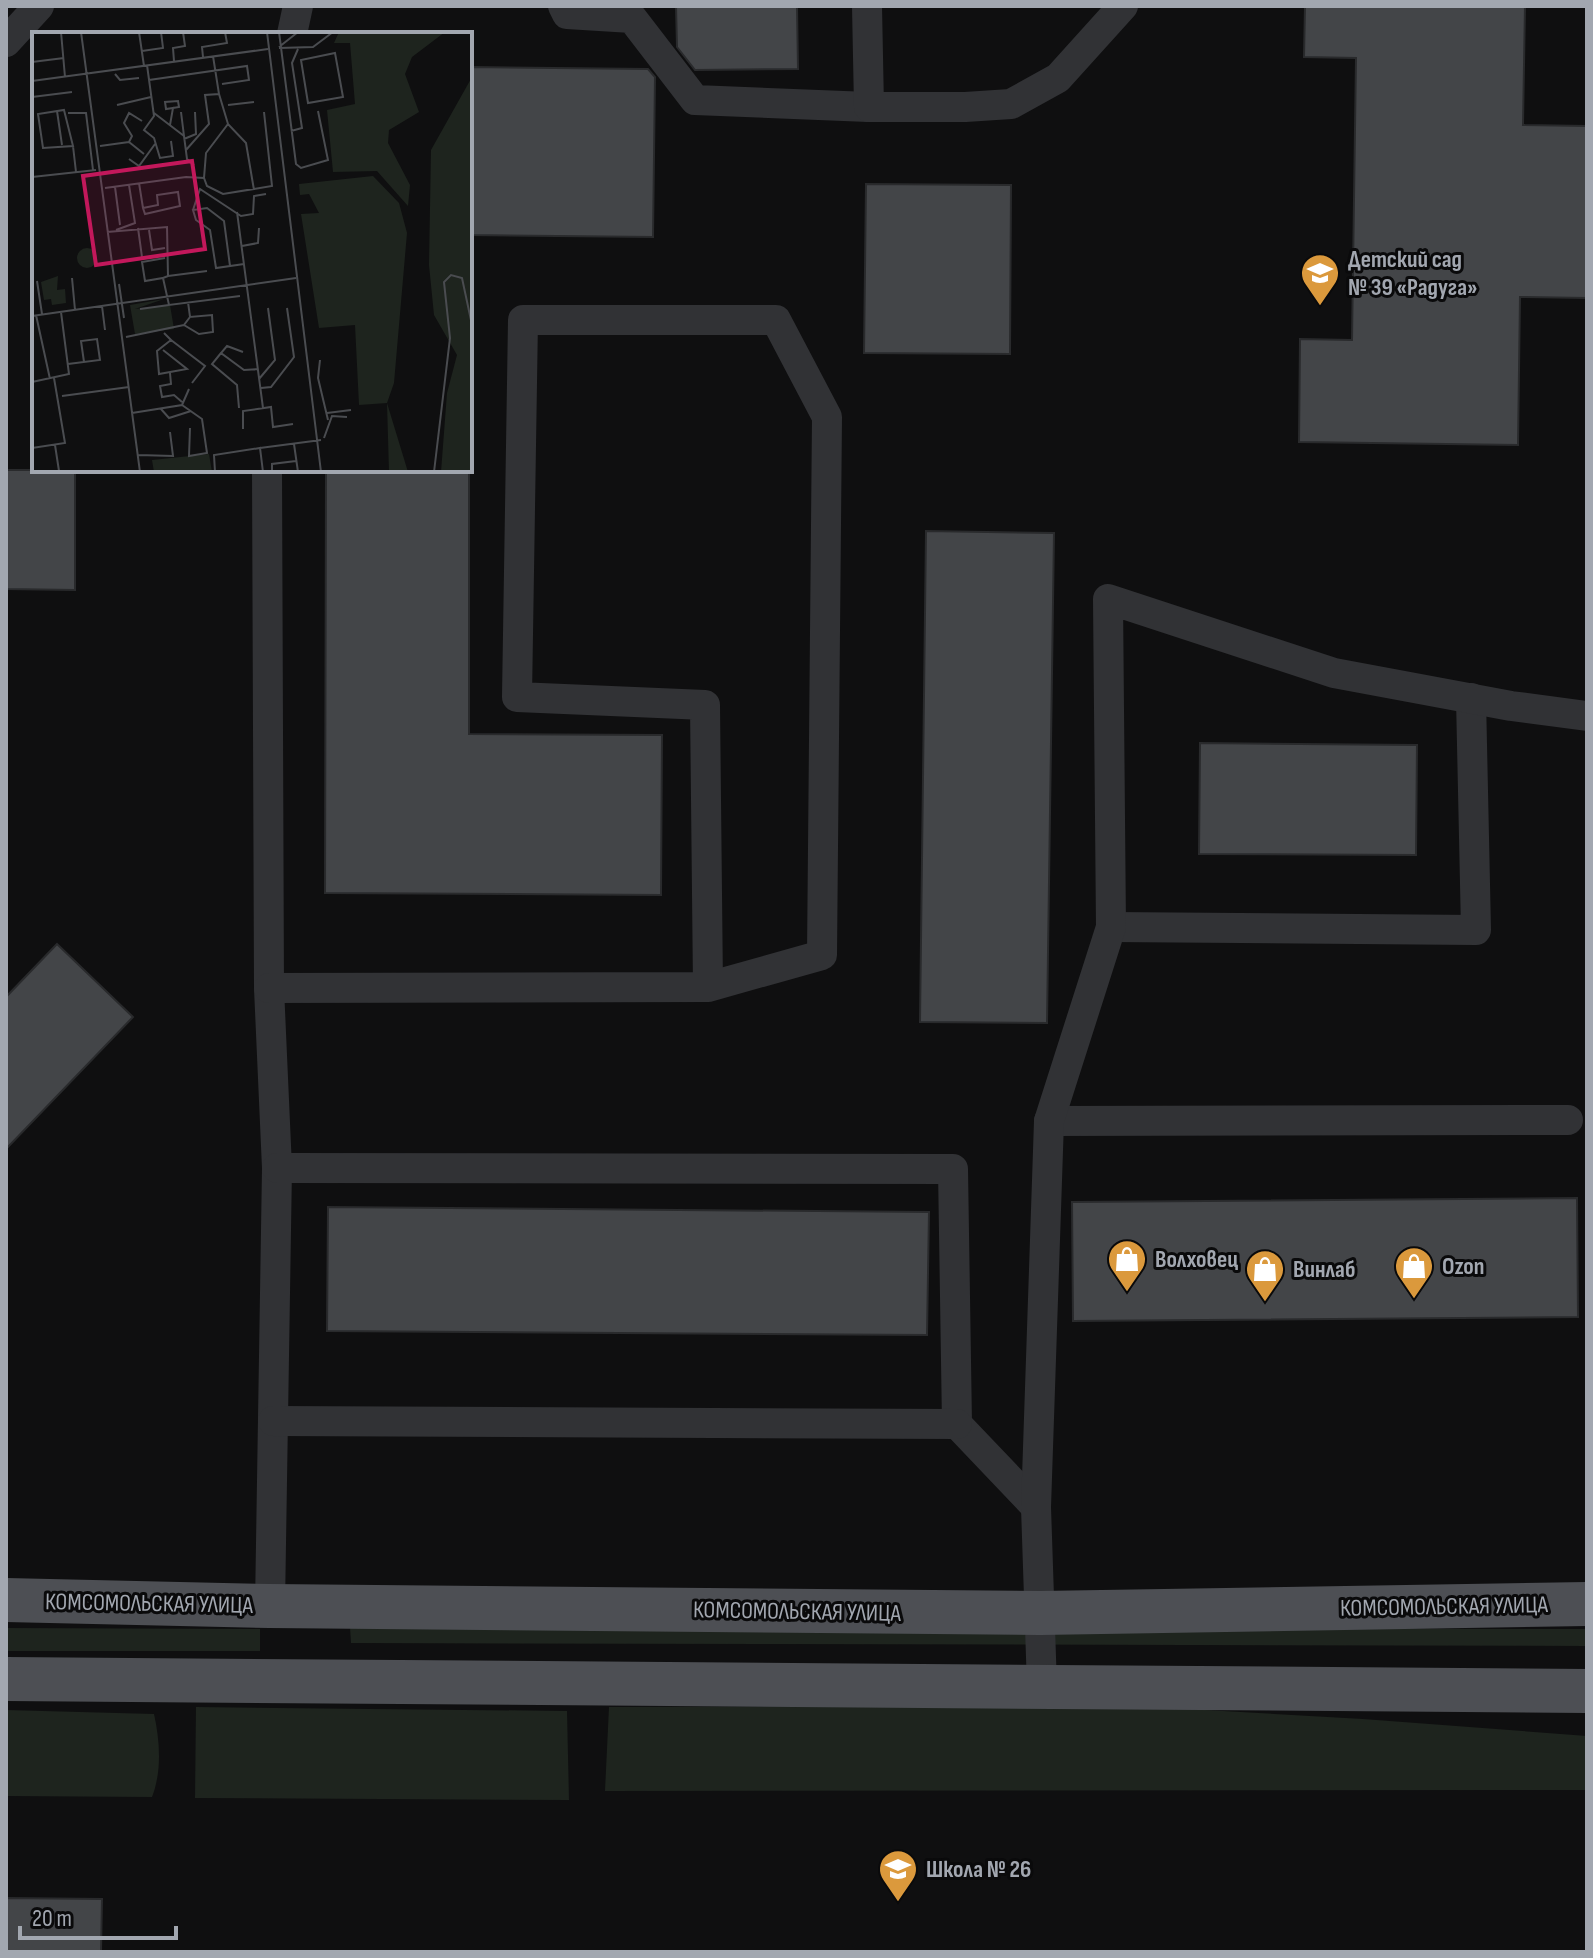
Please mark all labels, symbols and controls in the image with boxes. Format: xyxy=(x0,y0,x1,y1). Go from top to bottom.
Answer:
inset map xyxy=(32,32,472,472)
place label: Детский сад № 39 «Радуга» xyxy=(1348,245,1477,302)
school or university icon: Детский сад № 39 «Радуга» xyxy=(1299,252,1341,307)
shop icon: Волховец xyxy=(1106,1238,1148,1293)
place label: Волховец xyxy=(1155,1245,1238,1274)
shop icon: Ozon xyxy=(1393,1245,1435,1300)
shop icon: Винлаб xyxy=(1244,1248,1286,1303)
place label: Ozon xyxy=(1442,1252,1485,1281)
place label: Винлаб xyxy=(1293,1255,1355,1284)
street label: КОМСОМОЛЬСКАЯ УЛИЦА xyxy=(45,1587,254,1620)
street label: КОМСОМОЛЬСКАЯ УЛИЦА xyxy=(1340,1590,1549,1623)
street label: КОМСОМОЛЬСКАЯ УЛИЦА xyxy=(693,1595,902,1628)
school or university icon: Школа № 26 xyxy=(877,1848,919,1903)
place label: Школа № 26 xyxy=(926,1855,1031,1884)
scale bar xyxy=(20,1890,176,1940)
text: 20 m xyxy=(32,1904,72,1933)

